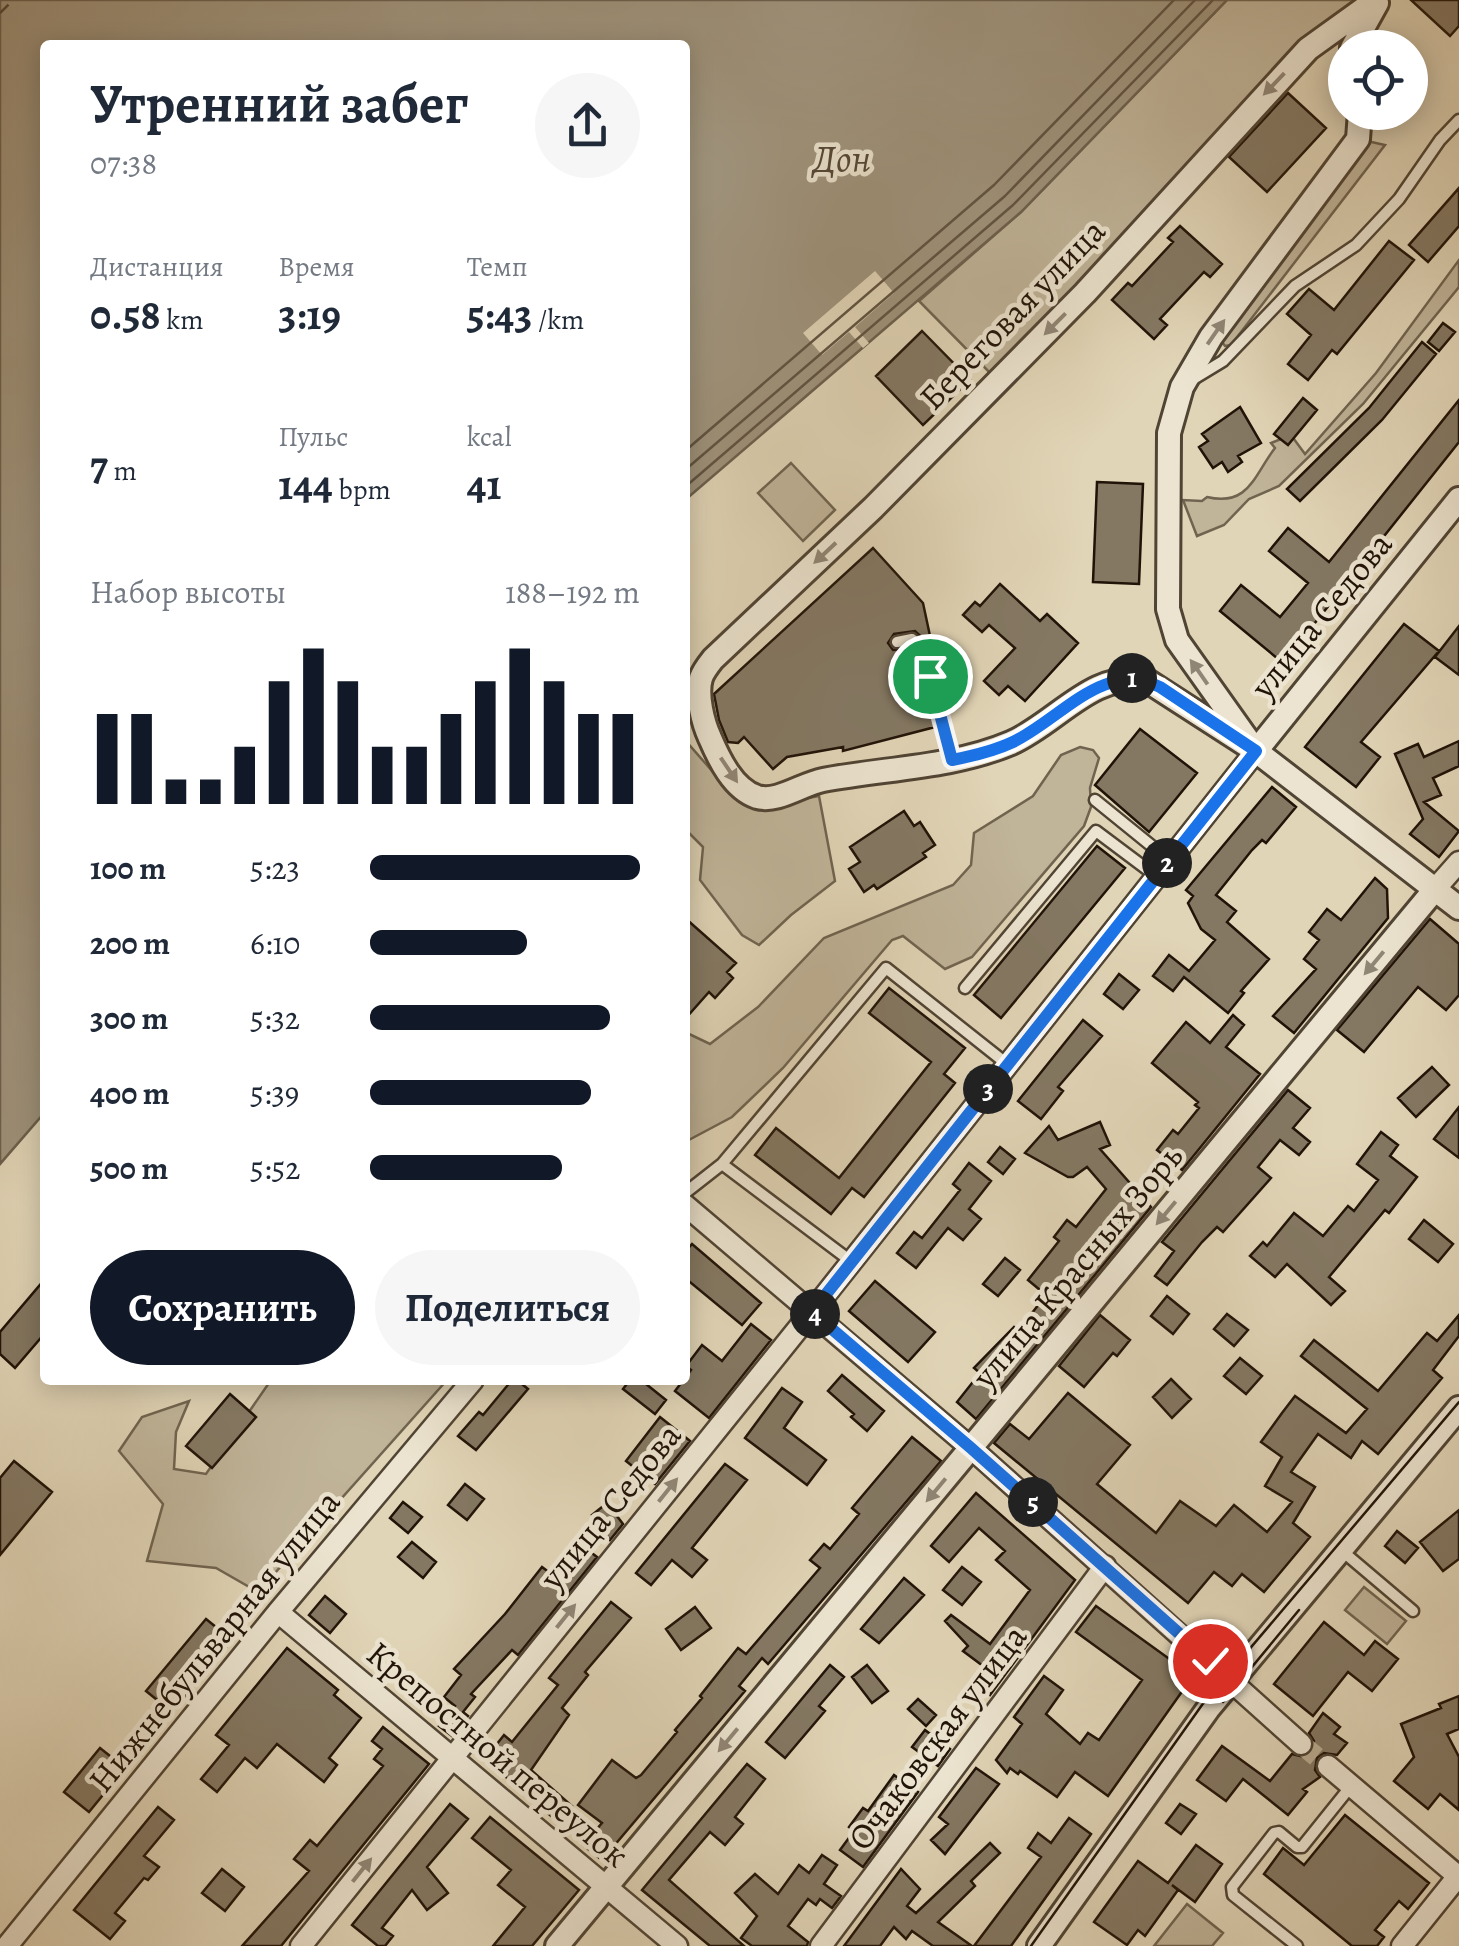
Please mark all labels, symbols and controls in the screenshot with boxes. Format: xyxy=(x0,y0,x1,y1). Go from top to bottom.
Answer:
map controls xyxy=(1328,30,1428,130)
button: locate xyxy=(1328,30,1428,130)
text: Утренний забег xyxy=(90,66,468,141)
one-way arrow xyxy=(1263,72,1286,96)
button: share xyxy=(535,73,640,178)
water label: Дон xyxy=(810,133,871,185)
text: 07:38 xyxy=(90,141,157,185)
street label: Береговая улица xyxy=(908,208,1116,420)
text: Дистанция xyxy=(90,248,224,286)
text: Время xyxy=(278,248,355,286)
text: Темп xyxy=(467,248,528,286)
text: 0.58 xyxy=(90,286,161,343)
text: 3:19 xyxy=(278,286,341,343)
text: 5:43 xyxy=(467,286,532,343)
text: km xyxy=(161,301,204,339)
text: /km xyxy=(532,301,584,339)
one-way arrow xyxy=(1043,311,1067,335)
one-way arrow xyxy=(1206,319,1225,345)
text: Пульс xyxy=(278,418,348,456)
text: kcal xyxy=(467,418,512,456)
text: 7 xyxy=(90,437,108,494)
text: m xyxy=(108,452,137,490)
text: 144 xyxy=(278,456,333,513)
text: 41 xyxy=(467,456,501,513)
text: bpm xyxy=(333,471,391,509)
street label: улица Седова xyxy=(1238,522,1403,709)
one-way arrow xyxy=(813,541,837,564)
text: Набор высоты xyxy=(90,570,286,614)
text: 188–192 m xyxy=(505,570,640,614)
pin xyxy=(888,634,973,719)
icon: arrive xyxy=(903,649,958,704)
pin: 1 xyxy=(1107,653,1157,703)
one-way arrow xyxy=(1190,658,1210,685)
text: 1 xyxy=(1127,659,1137,697)
one-way arrow xyxy=(719,757,738,784)
pin: 2 xyxy=(1142,838,1192,888)
text: 2 xyxy=(1160,844,1174,882)
text: 100 m xyxy=(90,846,166,890)
text: 5:23 xyxy=(250,846,300,890)
text: 200 m xyxy=(90,921,170,965)
text: 6:10 xyxy=(250,921,300,965)
one-way arrow xyxy=(1363,951,1385,976)
text: 300 m xyxy=(90,996,168,1040)
text: 5:32 xyxy=(250,996,300,1040)
pin: 3 xyxy=(963,1064,1013,1114)
text: 3 xyxy=(982,1070,994,1108)
text: 400 m xyxy=(90,1071,170,1115)
text: 5:39 xyxy=(250,1071,299,1115)
street label: улица Красных Зорь xyxy=(960,1134,1193,1399)
text: 500 m xyxy=(90,1146,168,1190)
text: 5:52 xyxy=(250,1146,300,1190)
one-way arrow xyxy=(1156,1201,1177,1226)
button: Сохранить xyxy=(90,1250,355,1365)
button: Поделиться xyxy=(375,1250,640,1365)
pin: 4 xyxy=(790,1289,840,1339)
text: 4 xyxy=(808,1295,822,1333)
street label: улица Седова xyxy=(527,1413,692,1600)
one-way arrow xyxy=(657,1477,678,1503)
pin: 5 xyxy=(1008,1477,1058,1527)
one-way arrow xyxy=(926,1478,947,1503)
street label: Нижнебульварная улица xyxy=(77,1480,351,1802)
text: 5 xyxy=(1027,1483,1039,1521)
one-way arrow xyxy=(554,1604,576,1629)
street label: Очаковская улица xyxy=(836,1614,1038,1860)
pin xyxy=(1168,1619,1253,1704)
street label: Крепостной переулок xyxy=(356,1630,640,1878)
icon: check xyxy=(1183,1634,1238,1689)
one-way arrow xyxy=(718,1728,739,1753)
one-way arrow xyxy=(351,1857,372,1882)

